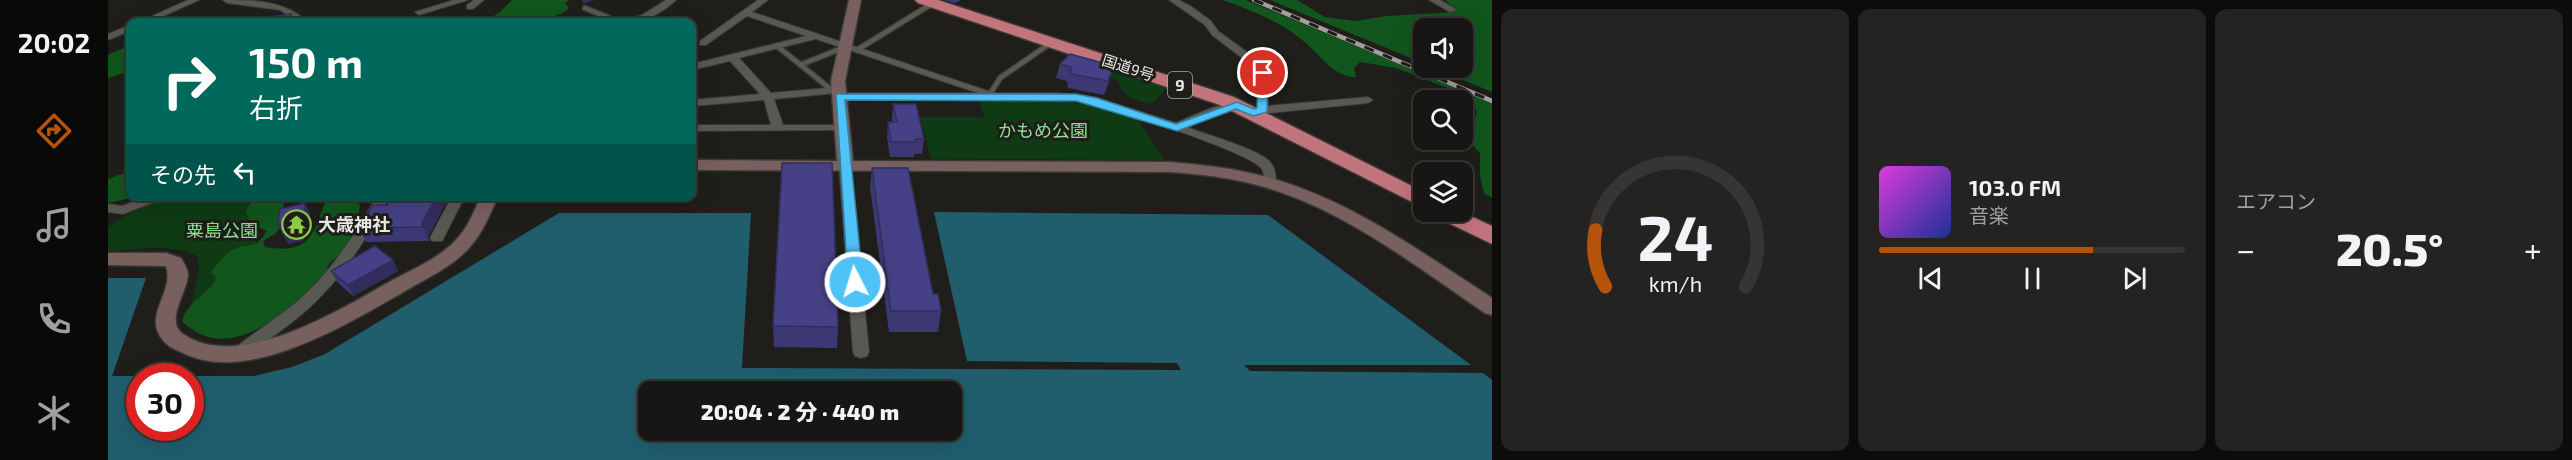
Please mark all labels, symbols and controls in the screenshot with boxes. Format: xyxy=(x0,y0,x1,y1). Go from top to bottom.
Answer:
map controls xyxy=(1413,18,1473,222)
button: sound xyxy=(1413,18,1473,78)
text: 20:02 xyxy=(18,26,90,58)
text: 150 m xyxy=(249,36,363,86)
icon: right xyxy=(150,42,228,120)
pin xyxy=(1237,47,1288,98)
street label: 国道9号 xyxy=(1100,50,1157,84)
icon: arrive xyxy=(1246,56,1279,89)
road number: 9 xyxy=(1168,72,1192,98)
button: search xyxy=(1413,90,1473,150)
text: 右折 xyxy=(249,91,303,123)
icon: directions xyxy=(33,110,75,152)
park label: かもめ公園 xyxy=(998,119,1088,141)
icon: left xyxy=(228,156,261,189)
text: その先 xyxy=(150,161,216,187)
button: layers xyxy=(1413,162,1473,222)
text: 103.0 FM xyxy=(1969,174,2061,200)
text: エアコン xyxy=(2236,189,2316,213)
text: 24 xyxy=(1637,199,1713,274)
text: 音楽 xyxy=(1969,203,2009,227)
icon: music xyxy=(33,204,75,246)
temple icon: 大歳神社 xyxy=(281,209,313,241)
place label: 大歳神社 xyxy=(318,213,390,235)
park label: 粟島公園 xyxy=(186,219,258,241)
text: 20.5° xyxy=(2336,221,2443,275)
text: − xyxy=(2236,229,2255,269)
text: + xyxy=(2524,229,2542,269)
position arrow xyxy=(823,250,887,314)
icon: previous xyxy=(1914,262,1947,295)
icon: pause xyxy=(2016,262,2049,295)
icon: next xyxy=(2118,262,2151,295)
text: km/h xyxy=(1648,271,1702,296)
icon: phone xyxy=(33,298,75,340)
speed limit sign: 30 xyxy=(126,363,204,441)
icon: climate xyxy=(33,392,75,434)
text: 20:04 · 2 分 · 440 m xyxy=(701,398,899,424)

